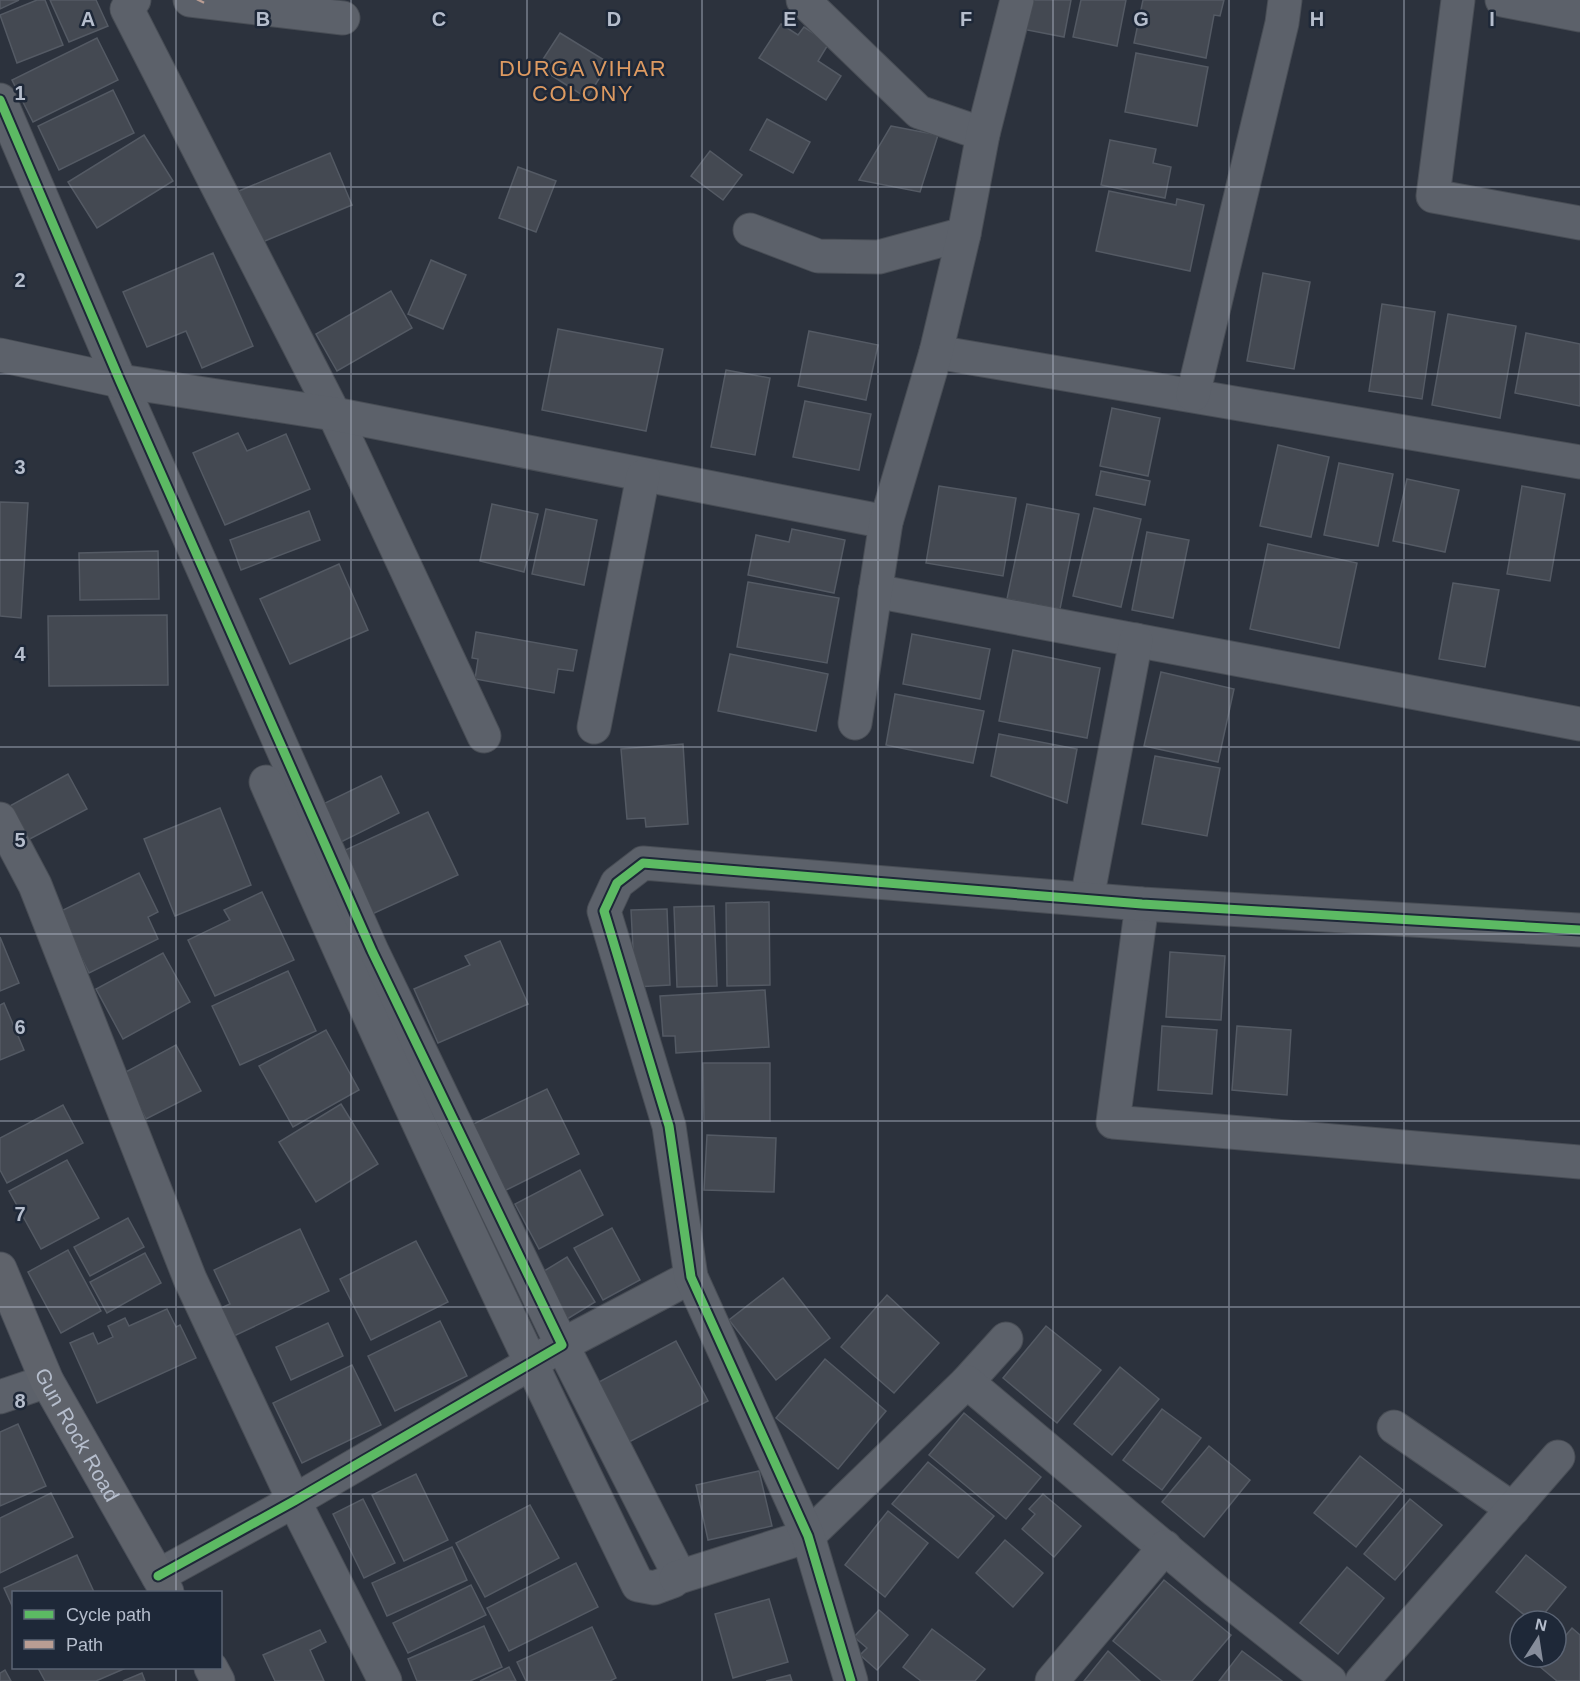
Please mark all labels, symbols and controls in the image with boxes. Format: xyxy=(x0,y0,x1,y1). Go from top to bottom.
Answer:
text: A xyxy=(81,8,95,30)
text: B xyxy=(256,8,270,30)
text: C xyxy=(432,8,446,30)
text: D xyxy=(607,8,621,30)
text: E xyxy=(783,8,797,30)
text: F xyxy=(960,8,972,30)
text: G xyxy=(1133,8,1149,30)
text: H xyxy=(1310,8,1324,30)
text: I xyxy=(1489,8,1495,30)
district label: DURGA VIHAR COLONY xyxy=(499,56,667,106)
text: 1 xyxy=(14,82,26,104)
text: 2 xyxy=(14,269,26,291)
text: 3 xyxy=(14,456,26,478)
text: 4 xyxy=(14,643,26,665)
text: 5 xyxy=(14,829,26,851)
text: 6 xyxy=(14,1016,26,1038)
text: 7 xyxy=(14,1203,26,1225)
street label: Gun Rock Road xyxy=(31,1364,124,1505)
text: 8 xyxy=(14,1390,26,1412)
legend xyxy=(12,1591,222,1669)
text: Cycle path xyxy=(66,1605,151,1625)
north arrow xyxy=(1508,1609,1568,1669)
text: N xyxy=(1534,1615,1548,1634)
text: Path xyxy=(66,1635,103,1655)

